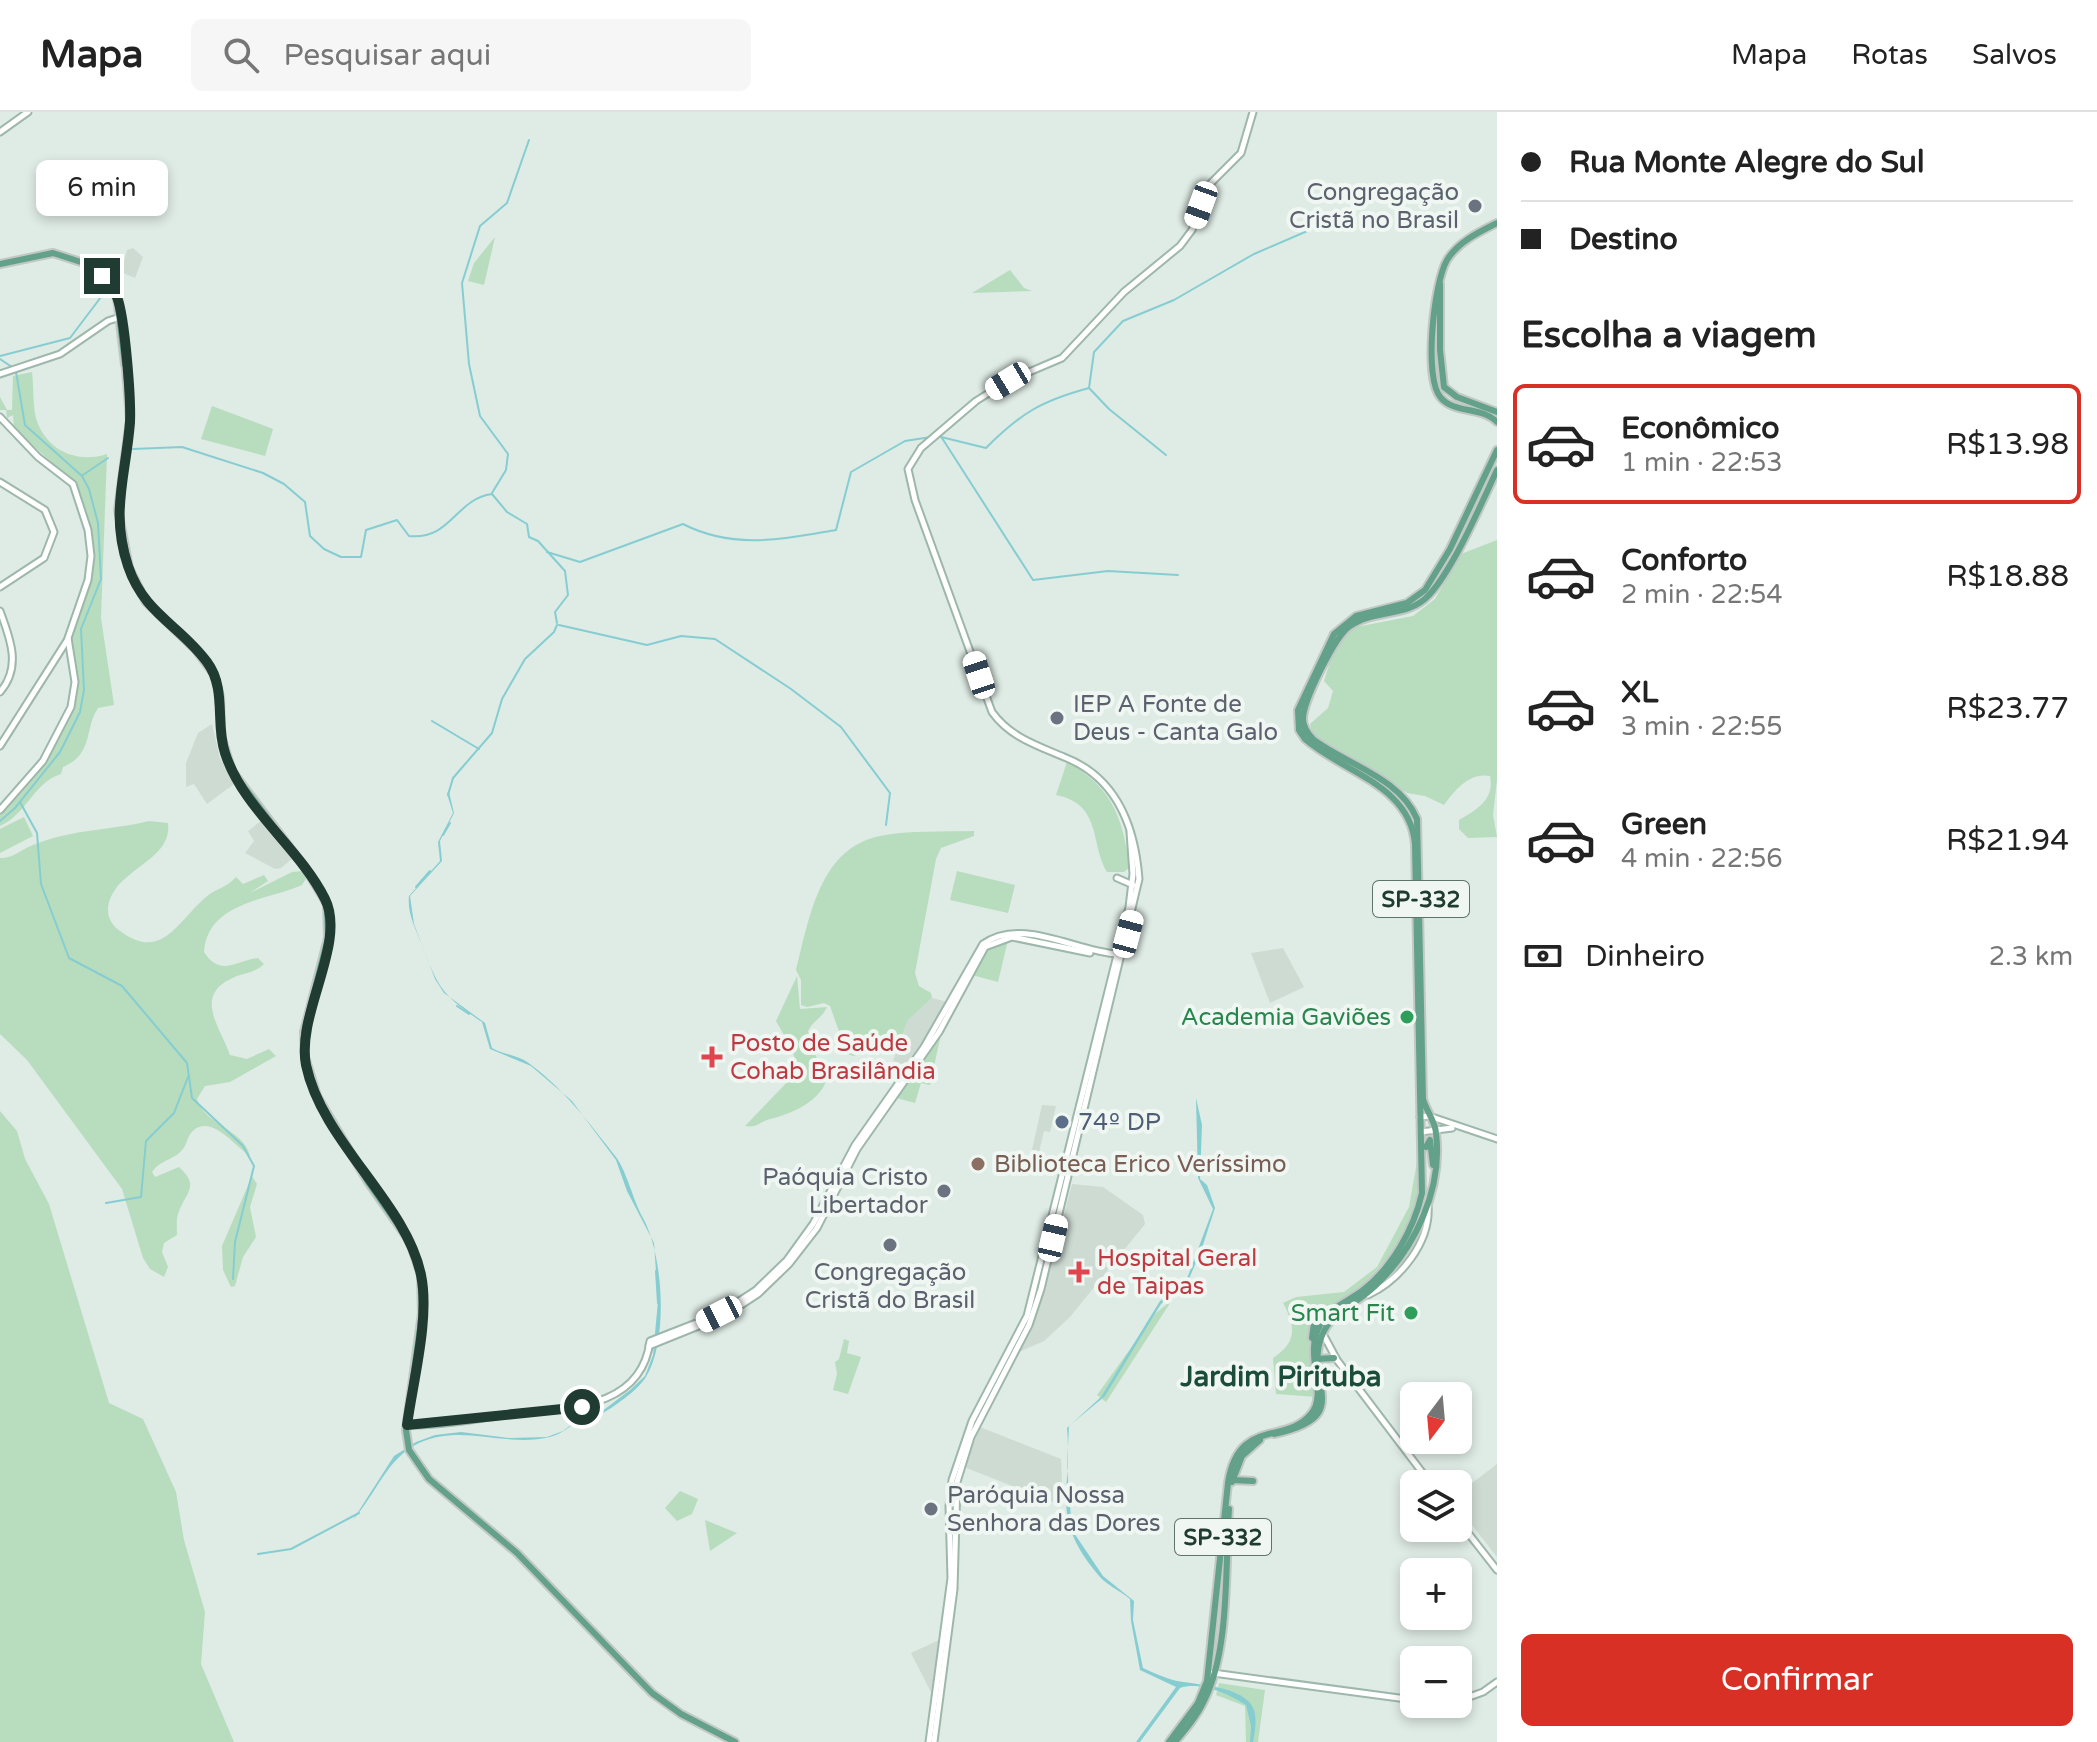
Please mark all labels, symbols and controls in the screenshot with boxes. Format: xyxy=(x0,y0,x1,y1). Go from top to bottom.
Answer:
search box xyxy=(191,19,751,91)
text: Mapa xyxy=(40,32,143,78)
icon: search xyxy=(219,33,263,77)
text: Pesquisar aqui xyxy=(283,37,491,74)
text: Mapa xyxy=(1731,38,1807,72)
text: Rotas xyxy=(1851,38,1928,72)
text: Salvos xyxy=(1972,38,2057,72)
text: Rua Monte Alegre do Sul xyxy=(1569,144,1924,181)
callout: 6 min xyxy=(36,160,168,216)
text: 6 min xyxy=(67,172,137,203)
car xyxy=(1182,178,1220,232)
place label: Congregação Cristã no Brasil xyxy=(1289,178,1459,235)
marker: Congregação Cristã no Brasil xyxy=(1466,197,1484,215)
text: Destino xyxy=(1569,221,1678,258)
route end xyxy=(84,258,120,294)
text: Escolha a viagem xyxy=(1521,314,1816,357)
car xyxy=(981,358,1035,404)
icon: car xyxy=(1525,408,1597,480)
text: Econômico xyxy=(1621,410,1779,447)
text: R$13.98 xyxy=(1946,426,2069,463)
text: 1 min · 22:53 xyxy=(1621,447,1783,478)
icon: car xyxy=(1525,540,1597,612)
text: Conforto xyxy=(1621,542,1747,579)
text: R$18.88 xyxy=(1946,558,2069,595)
text: 2 min · 22:54 xyxy=(1621,579,1783,610)
car xyxy=(960,648,998,702)
icon: car xyxy=(1525,672,1597,744)
text: XL xyxy=(1621,674,1658,711)
place label: IEP A Fonte de Deus - Canta Galo xyxy=(1073,690,1278,747)
text: R$23.77 xyxy=(1946,690,2069,727)
marker: IEP A Fonte de Deus - Canta Galo xyxy=(1048,709,1066,727)
text: 3 min · 22:55 xyxy=(1621,711,1783,742)
icon: car xyxy=(1525,804,1597,876)
text: Green xyxy=(1621,806,1707,843)
text: R$21.94 xyxy=(1946,822,2069,859)
text: 4 min · 22:56 xyxy=(1621,843,1783,874)
road number: SP-332 xyxy=(1373,881,1469,917)
car xyxy=(1110,908,1146,960)
icon: cash xyxy=(1521,934,1565,978)
text: Dinheiro xyxy=(1585,938,1705,975)
text: 2.3 km xyxy=(1989,941,2073,972)
place label: Academia Gaviões xyxy=(1181,1003,1391,1032)
marker: Academia Gaviões xyxy=(1398,1008,1416,1026)
place label: Posto de Saúde Cohab Brasilândia xyxy=(730,1029,936,1086)
marker: Posto de Saúde Cohab Brasilândia xyxy=(701,1046,723,1068)
place label: 74º DP xyxy=(1078,1108,1161,1137)
marker: 74º DP xyxy=(1053,1113,1071,1131)
place label: Biblioteca Erico Veríssimo xyxy=(994,1150,1287,1179)
marker: Biblioteca Erico Veríssimo xyxy=(969,1155,987,1173)
place label: Paóquia Cristo Libertador xyxy=(762,1163,929,1220)
marker: Paóquia Cristo Libertador xyxy=(935,1182,953,1200)
car xyxy=(1036,1212,1070,1264)
marker: Congregação Cristã do Brasil xyxy=(881,1236,899,1254)
place label: Hospital Geral de Taipas xyxy=(1097,1244,1257,1301)
place label: Congregação Cristã do Brasil xyxy=(805,1258,975,1315)
marker: Hospital Geral de Taipas xyxy=(1068,1261,1090,1283)
car xyxy=(692,1292,746,1336)
place label: Smart Fit xyxy=(1291,1299,1395,1328)
marker: Smart Fit xyxy=(1402,1304,1420,1322)
district label: Jardim Pirituba xyxy=(1179,1360,1382,1394)
north arrow xyxy=(1400,1382,1472,1454)
map controls xyxy=(1400,1382,1472,1718)
route start xyxy=(564,1389,600,1425)
button: layers xyxy=(1400,1470,1472,1542)
place label: Paróquia Nossa Senhora das Dores xyxy=(947,1481,1161,1538)
marker: Paróquia Nossa Senhora das Dores xyxy=(922,1500,940,1518)
road number: SP-332 xyxy=(1175,1519,1271,1555)
button: + xyxy=(1400,1558,1472,1630)
button: Confirmar xyxy=(1521,1634,2073,1726)
button: − xyxy=(1400,1646,1472,1718)

